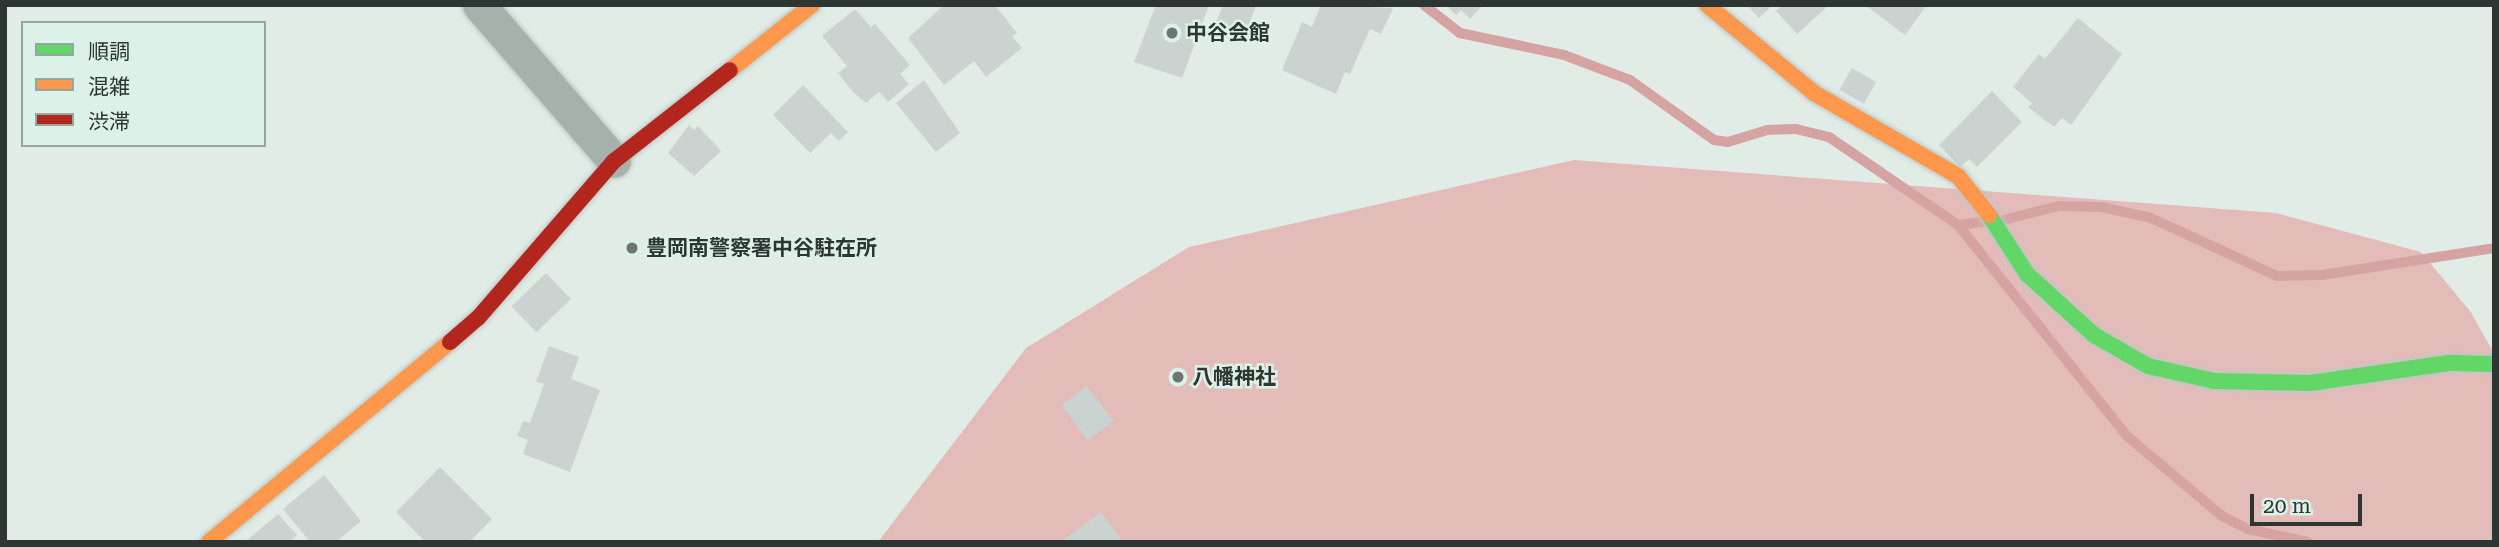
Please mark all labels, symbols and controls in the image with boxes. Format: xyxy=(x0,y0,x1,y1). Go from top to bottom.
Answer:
place label: 中谷会館 xyxy=(1186,20,1270,46)
legend xyxy=(21,21,266,147)
marker: 中谷会館 xyxy=(1164,25,1180,41)
text: 順調 xyxy=(88,40,130,64)
text: 混雑 xyxy=(88,75,130,99)
text: 渋滞 xyxy=(88,110,130,134)
place label: 豊岡南警察署中谷駐在所 xyxy=(646,235,877,261)
marker: 豊岡南警察署中谷駐在所 xyxy=(624,240,640,256)
place label: 八幡神社 xyxy=(1192,364,1276,390)
marker: 八幡神社 xyxy=(1170,369,1186,385)
scale bar xyxy=(2254,480,2366,524)
text: 20 m xyxy=(2263,494,2311,518)

